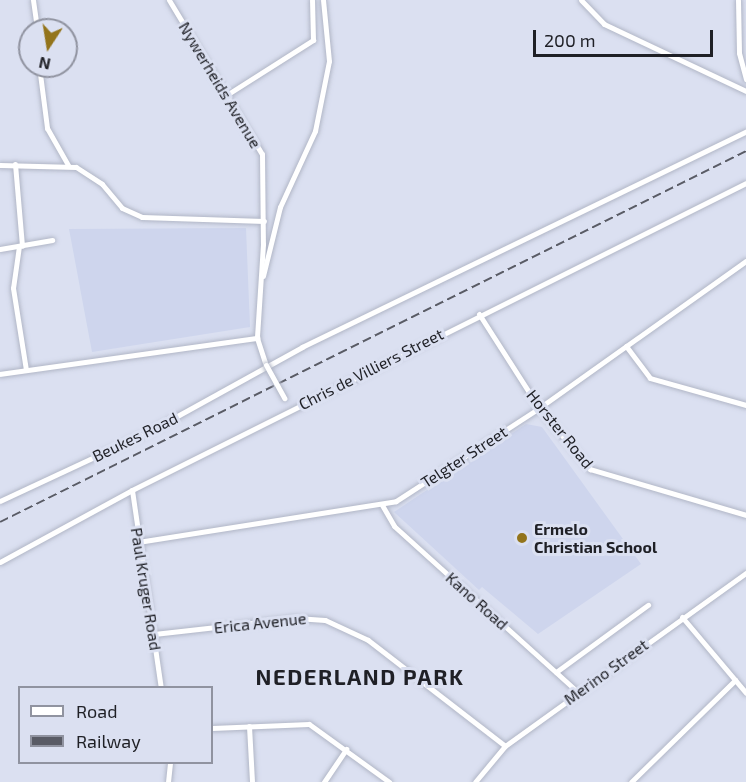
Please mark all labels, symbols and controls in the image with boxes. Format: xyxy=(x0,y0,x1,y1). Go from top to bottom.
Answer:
north arrow xyxy=(18,18,78,78)
street label: Nywerheids Avenue xyxy=(175,18,265,152)
scale bar xyxy=(536,18,716,56)
text: 200 m xyxy=(544,29,596,51)
text: N xyxy=(37,54,52,75)
street label: Chris de Villiers Street xyxy=(295,324,447,414)
street label: Horster Road xyxy=(522,386,598,472)
street label: Beukes Road xyxy=(89,408,181,466)
street label: Telgter Street xyxy=(417,422,511,492)
place label: Ermelo Christian School xyxy=(534,519,657,557)
street label: Paul Kruger Road xyxy=(127,526,165,652)
marker: Ermelo Christian School xyxy=(515,531,529,545)
street label: Kano Road xyxy=(442,568,512,634)
street label: Erica Avenue xyxy=(213,609,307,637)
street label: Merino Street xyxy=(560,635,652,709)
district label: NEDERLAND PARK xyxy=(256,664,464,690)
legend xyxy=(18,686,213,764)
text: Road xyxy=(76,700,117,722)
text: Railway xyxy=(76,730,141,752)

